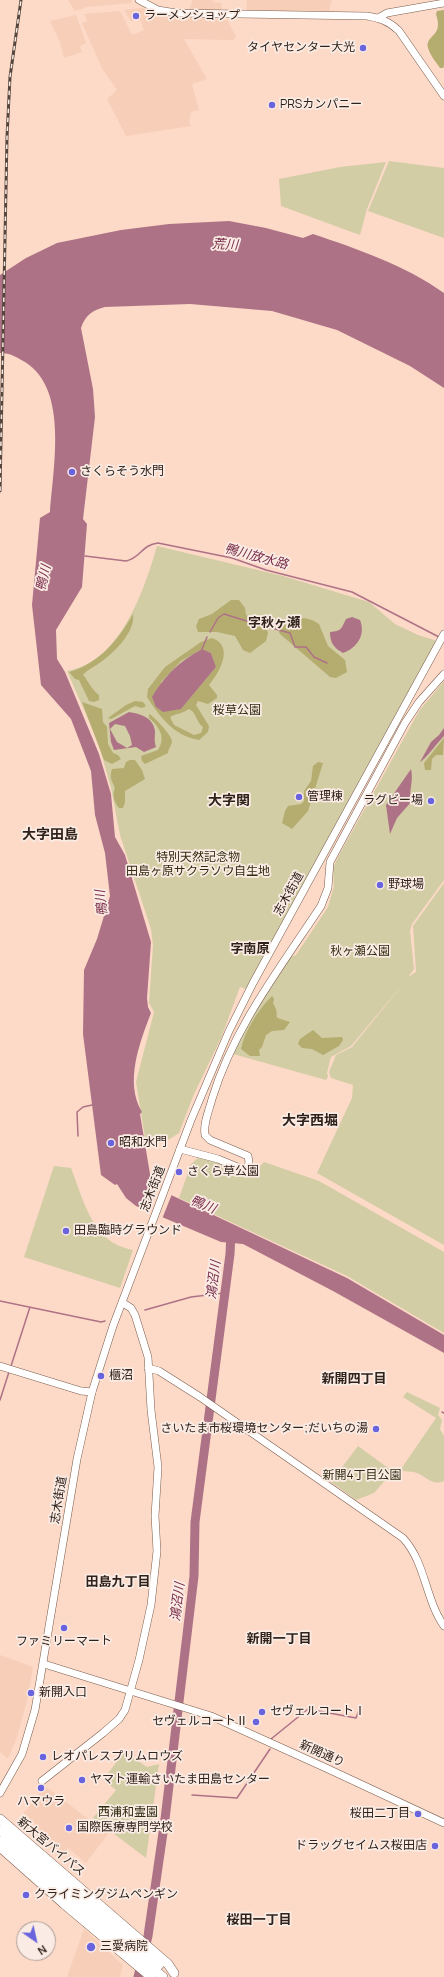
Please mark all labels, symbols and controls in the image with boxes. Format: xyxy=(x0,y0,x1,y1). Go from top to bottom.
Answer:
place label: ラーメンショップ xyxy=(144,9,240,23)
marker: ラーメンショップ xyxy=(131,11,141,21)
place label: タイヤセンター大光 xyxy=(247,41,355,55)
marker: タイヤセンター大光 xyxy=(358,43,368,53)
place label: PRSカンパニー xyxy=(280,98,362,112)
marker: PRSカンパニー xyxy=(267,100,277,110)
water label: 荒川 xyxy=(212,237,238,253)
place label: さくらそう水門 xyxy=(80,465,164,479)
marker: さくらそう水門 xyxy=(67,467,77,477)
water label: 鴨川放水路 xyxy=(223,541,289,573)
water label: 鴨川 xyxy=(33,564,55,592)
district label: 字秋ヶ瀬 xyxy=(248,615,300,631)
park label: 桜草公園 xyxy=(213,704,261,718)
place label: 管理棟 xyxy=(307,790,343,804)
marker: 管理棟 xyxy=(294,792,304,802)
district label: 大字関 xyxy=(208,793,250,809)
place label: ラグビー場 xyxy=(363,794,423,808)
marker: ラグビー場 xyxy=(426,796,436,806)
district label: 大字田島 xyxy=(22,827,78,843)
park label: 特別天然記念物 田島ヶ原サクラソウ自生地 xyxy=(126,851,270,879)
street label: 志木街道 xyxy=(271,870,307,918)
place label: 野球場 xyxy=(388,878,424,892)
marker: 野球場 xyxy=(375,880,385,890)
water label: 鴨川 xyxy=(93,889,111,917)
district label: 字南原 xyxy=(231,941,269,957)
park label: 秋ヶ瀬公園 xyxy=(330,945,390,959)
district label: 大字西堀 xyxy=(282,1113,338,1129)
place label: 昭和水門 xyxy=(119,1136,167,1150)
marker: 昭和水門 xyxy=(106,1138,116,1148)
street label: 志木街道 xyxy=(138,1164,168,1214)
place label: さくら草公園 xyxy=(187,1165,259,1179)
marker: さくら草公園 xyxy=(174,1167,184,1177)
water label: 鴨川 xyxy=(188,1193,218,1217)
place label: 田島臨時グラウンド xyxy=(74,1224,182,1238)
marker: 田島臨時グラウンド xyxy=(61,1226,71,1236)
water label: 鴻沼川 xyxy=(204,1260,224,1300)
place label: 櫃沼 xyxy=(109,1369,133,1383)
marker: 櫃沼 xyxy=(96,1371,106,1381)
district label: 新開四丁目 xyxy=(322,1371,386,1387)
place label: さいたま市桜環境センター;だいちの湯 xyxy=(160,1422,368,1436)
marker: さいたま市桜環境センター;だいちの湯 xyxy=(371,1424,381,1434)
park label: 新開4丁目公園 xyxy=(322,1469,402,1483)
street label: 志木街道 xyxy=(48,1475,70,1525)
district label: 田島九丁目 xyxy=(86,1574,150,1590)
water label: 鴻沼川 xyxy=(168,1582,188,1622)
marker: ファミリーマート xyxy=(59,1623,69,1633)
district label: 新開一丁目 xyxy=(247,1631,311,1647)
place label: ファミリーマート xyxy=(16,1635,112,1649)
place label: 新開入口 xyxy=(39,1686,87,1700)
marker: 新開入口 xyxy=(26,1688,36,1698)
place label: セヴェルコートⅠ xyxy=(270,1705,366,1719)
marker: セヴェルコートⅠ xyxy=(257,1707,267,1717)
place label: セヴェルコートⅡ xyxy=(152,1715,248,1729)
marker: セヴェルコートⅡ xyxy=(251,1717,261,1727)
street label: 新開通り xyxy=(297,1738,347,1770)
place label: レオパレスプリムロウズ xyxy=(51,1750,183,1764)
marker: レオパレスプリムロウズ xyxy=(38,1752,48,1762)
place label: ヤマト運輸さいたま田島センター xyxy=(90,1773,270,1787)
marker: ヤマト運輸さいたま田島センター xyxy=(77,1775,87,1785)
marker: ハマウラ xyxy=(36,1783,46,1793)
place label: ハマウラ xyxy=(17,1795,65,1809)
park label: 西浦和霊園 xyxy=(98,1806,158,1820)
place label: 桜田二丁目 xyxy=(350,1807,410,1821)
marker: 桜田二丁目 xyxy=(413,1809,423,1819)
street label: 新大宮バイパス xyxy=(14,1814,88,1880)
place label: 国際医療専門学校 xyxy=(77,1821,173,1835)
marker: 国際医療専門学校 xyxy=(64,1823,74,1833)
place label: ドラッグセイムス桜田店 xyxy=(295,1839,427,1853)
marker: ドラッグセイムス桜田店 xyxy=(430,1841,440,1851)
place label: クライミングジムペンギン xyxy=(34,1888,178,1902)
marker: クライミングジムペンギン xyxy=(21,1890,31,1900)
district label: 桜田一丁目 xyxy=(227,1912,291,1928)
north arrow xyxy=(16,1921,56,1961)
place label: 三愛病院 xyxy=(100,1940,148,1954)
marker: 三愛病院 xyxy=(85,1941,97,1953)
text: N xyxy=(35,1942,50,1959)

